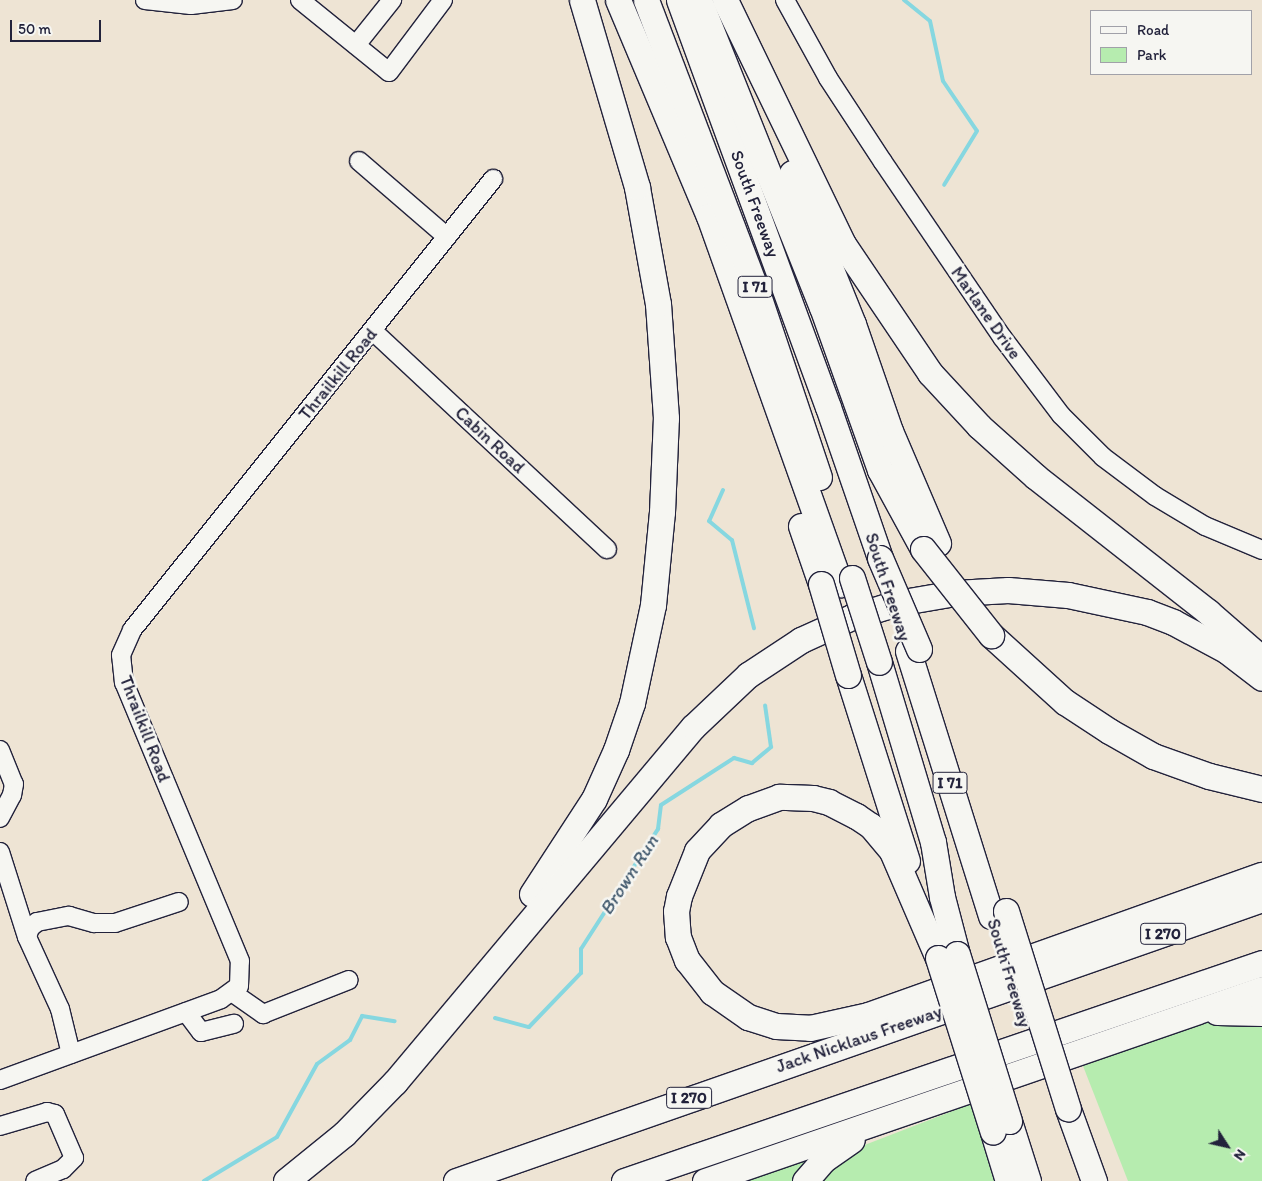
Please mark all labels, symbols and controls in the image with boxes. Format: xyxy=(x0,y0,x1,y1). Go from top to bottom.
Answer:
scale bar xyxy=(12,10,104,42)
legend xyxy=(1090,10,1252,75)
text: 50 m xyxy=(18,20,51,38)
text: Road xyxy=(1137,21,1169,39)
text: Park xyxy=(1137,46,1167,64)
street label: South Freeway xyxy=(726,147,784,261)
street label: Marlane Drive xyxy=(946,263,1026,363)
road number: I 71 xyxy=(738,274,772,300)
street label: Thrailkill Road xyxy=(294,323,382,425)
street label: Cabin Road xyxy=(451,402,529,478)
street label: South Freeway xyxy=(860,530,916,644)
street label: Thrailkill Road xyxy=(115,673,175,785)
road number: I 71 xyxy=(932,770,968,796)
water label: Brown Run xyxy=(595,831,663,919)
street label: South Freeway xyxy=(982,916,1036,1030)
road number: I 270 xyxy=(1139,921,1187,948)
street label: Jack Nicklaus Freeway xyxy=(774,1001,944,1077)
road number: I 270 xyxy=(665,1084,713,1112)
north arrow xyxy=(1202,1121,1252,1171)
text: N xyxy=(1230,1146,1249,1164)

